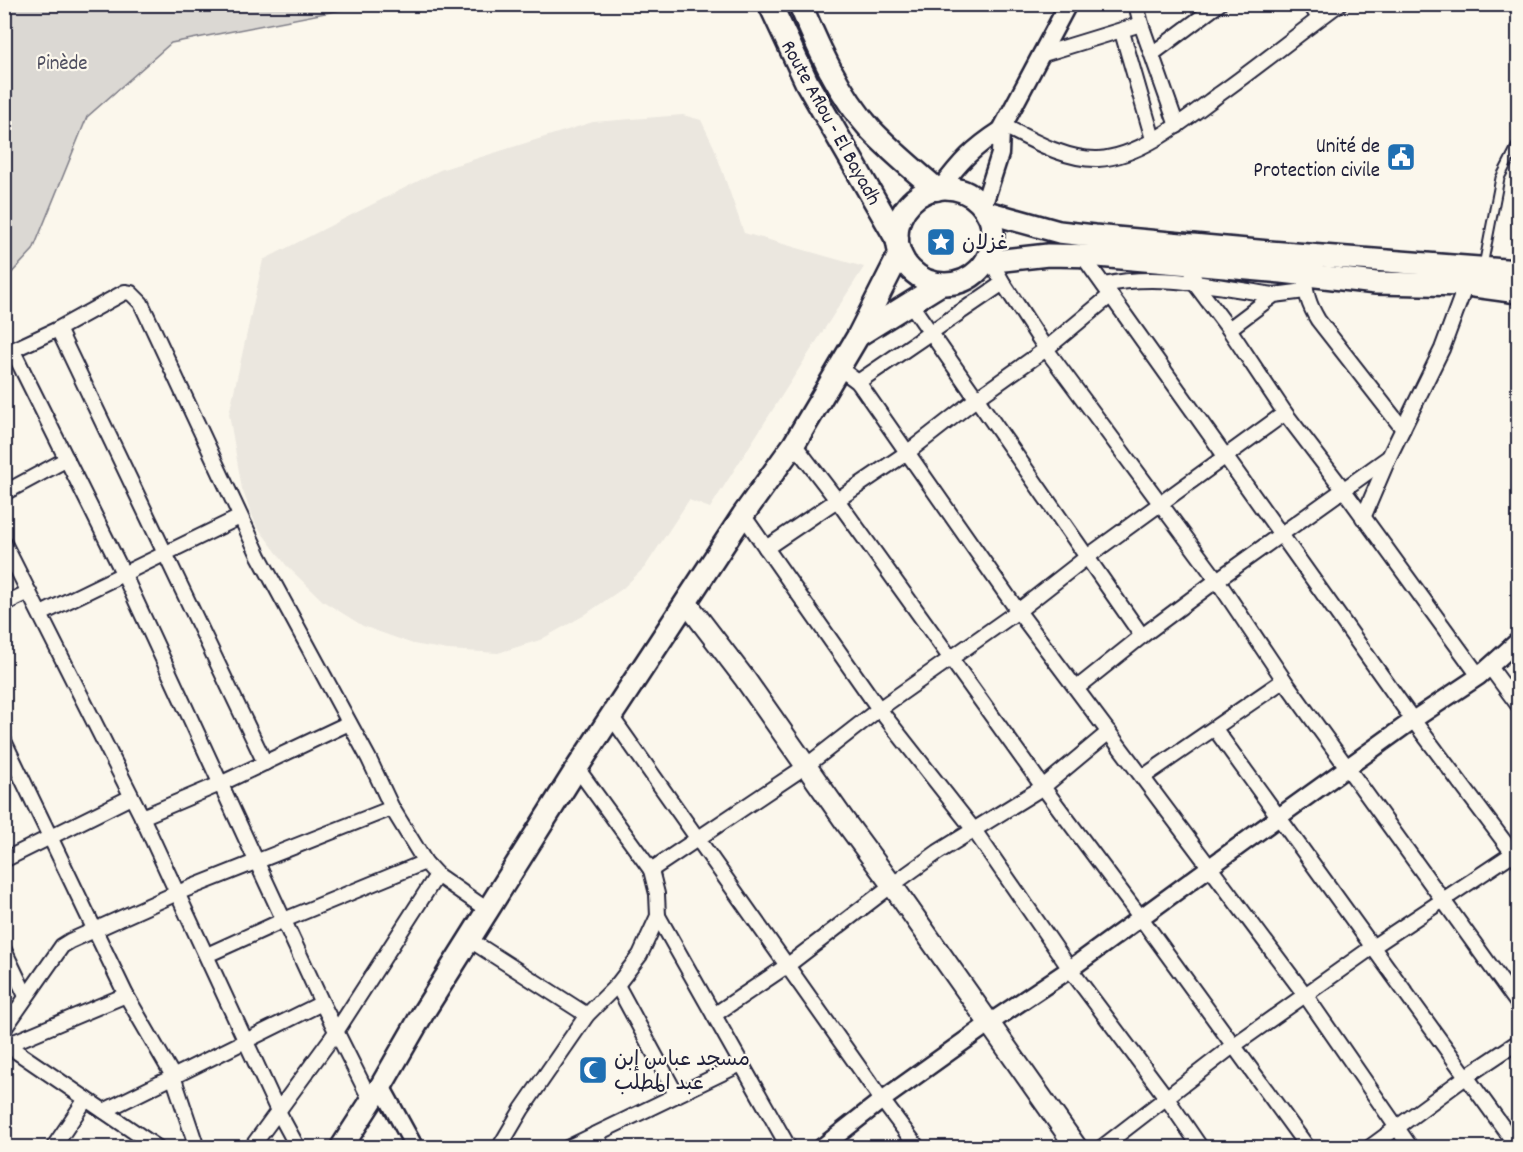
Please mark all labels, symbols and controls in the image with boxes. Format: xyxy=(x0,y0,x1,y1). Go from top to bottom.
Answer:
street label: Route Aflou - El Bayadh xyxy=(772,35,887,211)
park label: Pinède xyxy=(36,50,88,80)
place label: Unité de Protection civile xyxy=(1253,133,1380,187)
public building icon: Unité de Protection civile xyxy=(1385,141,1417,173)
place icon: غزلان xyxy=(925,226,957,258)
place label: غزلان xyxy=(962,230,1008,260)
place label: مسجد عباس إبن عبد المطلب xyxy=(614,1046,750,1100)
mosque icon: مسجد عباس إبن عبد المطلب xyxy=(577,1054,609,1086)

